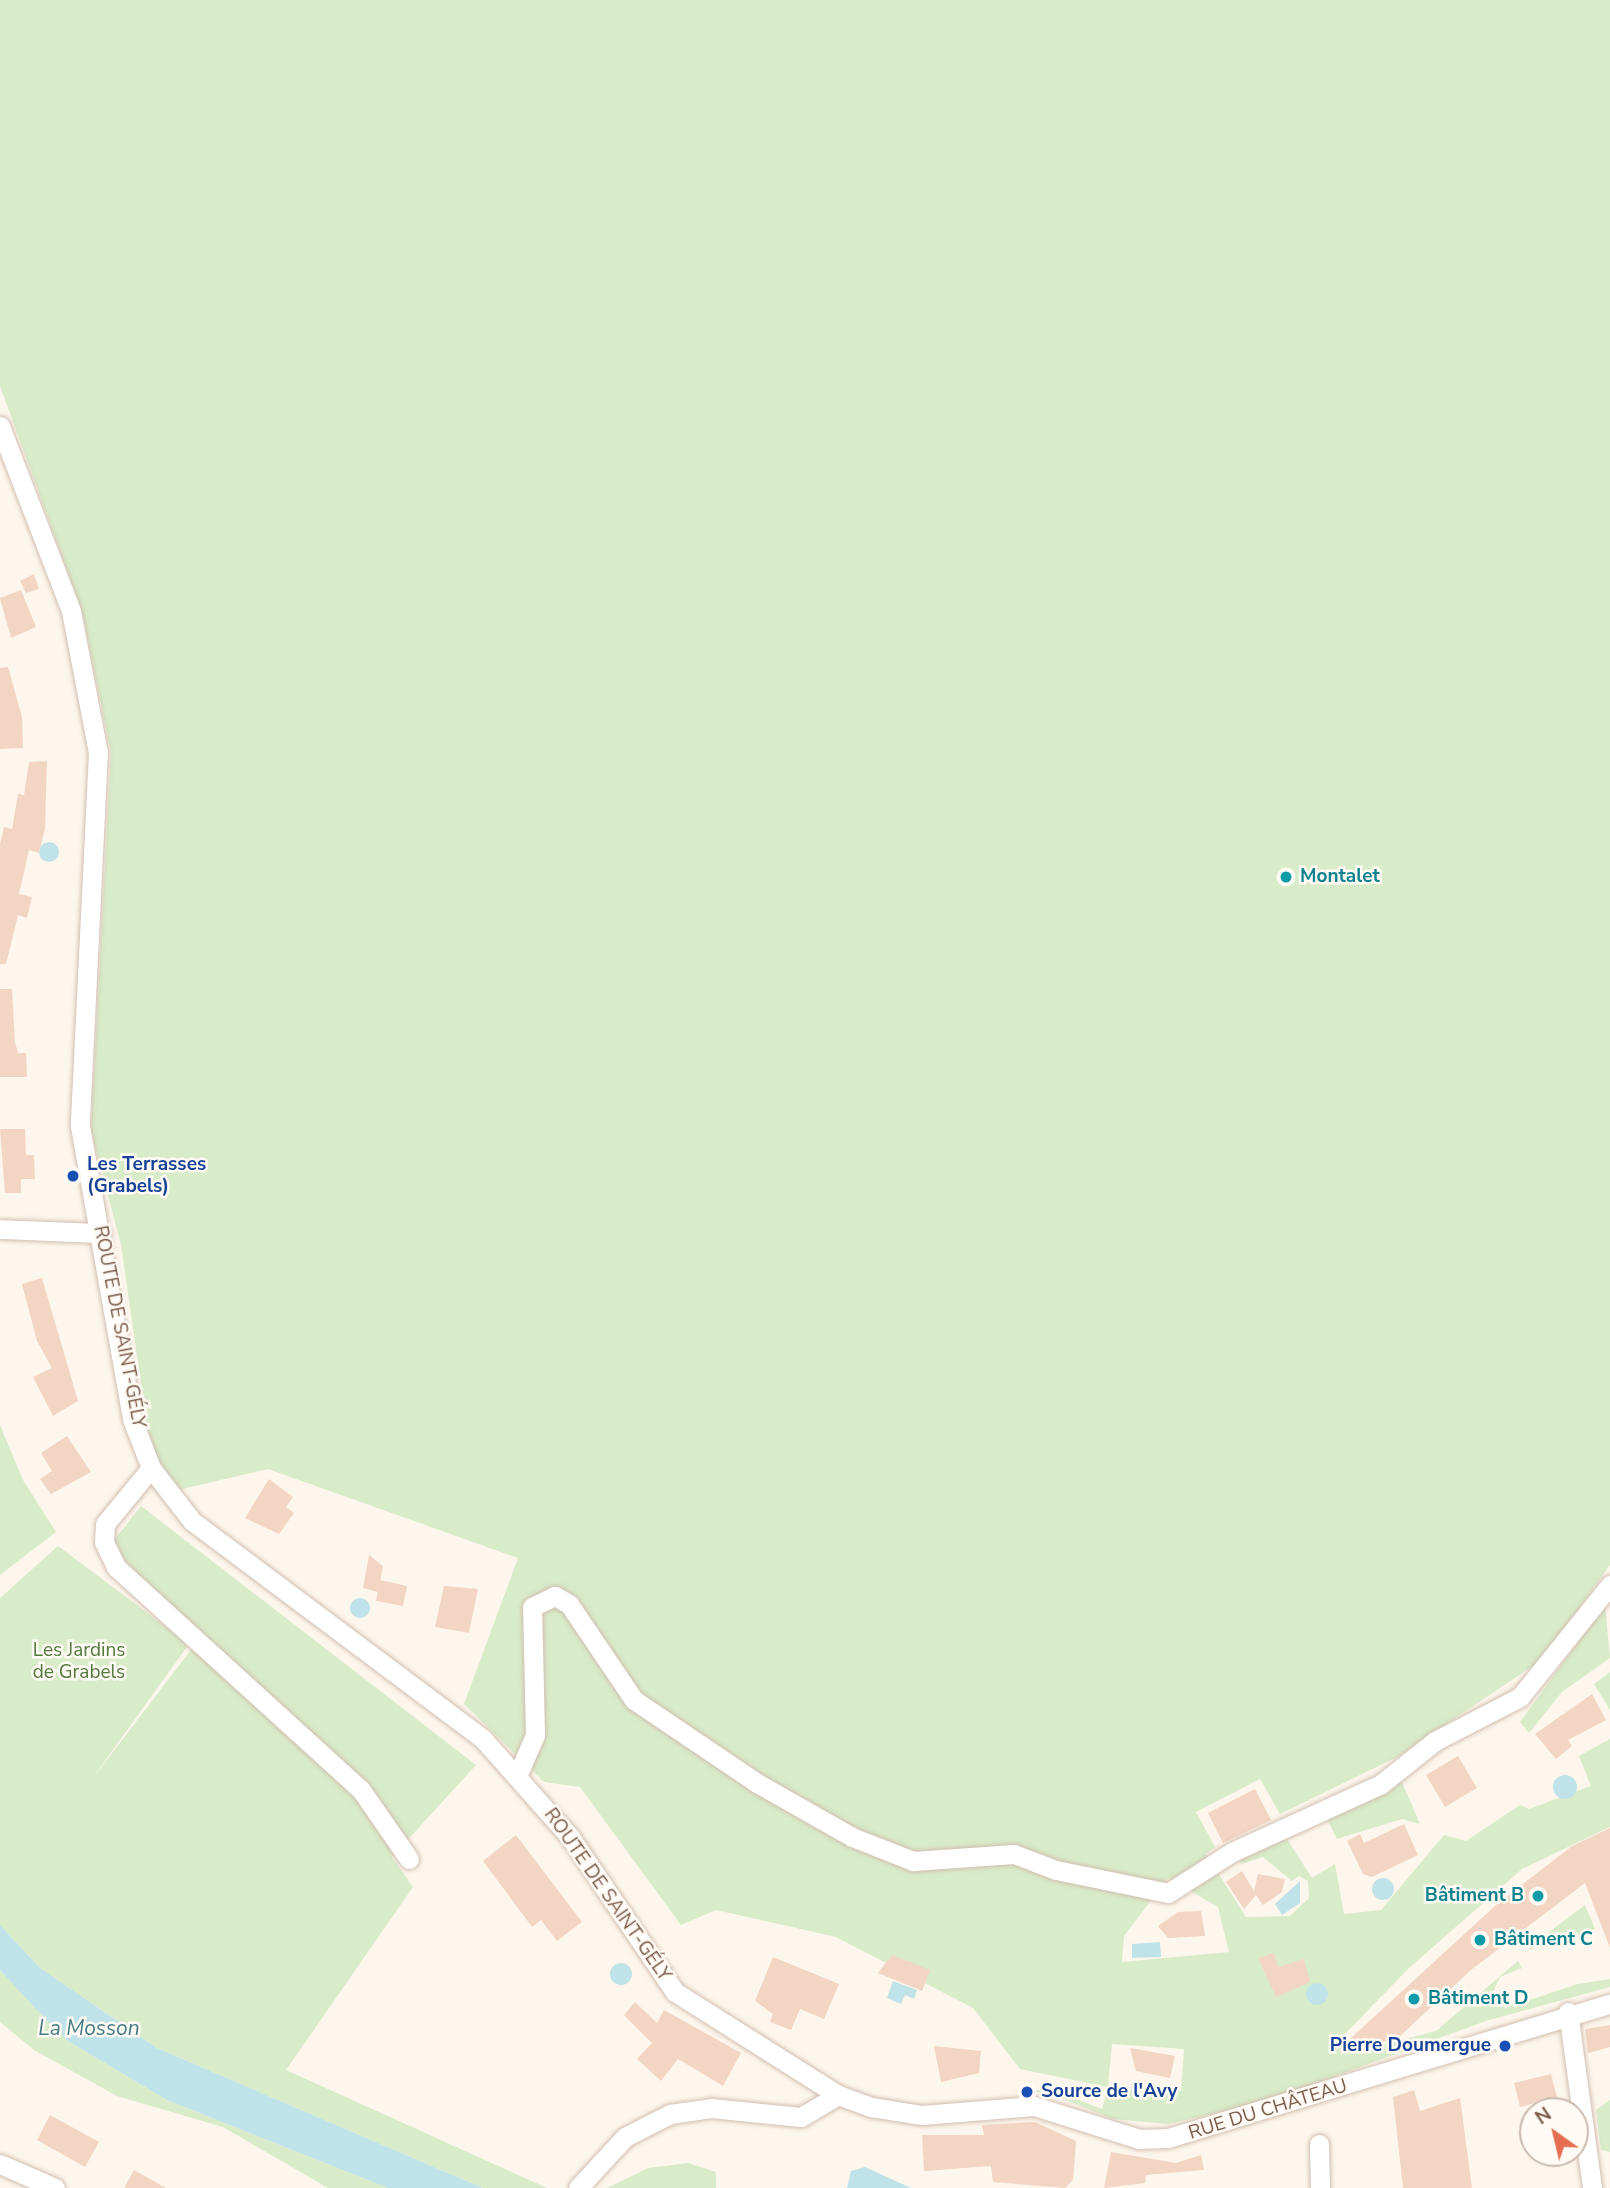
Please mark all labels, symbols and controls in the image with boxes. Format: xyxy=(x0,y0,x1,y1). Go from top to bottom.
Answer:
place label: Montalet xyxy=(1300,866,1380,888)
marker: Montalet xyxy=(1278,869,1294,885)
place label: Les Terrasses (Grabels) xyxy=(87,1154,206,1198)
marker: Les Terrasses (Grabels) xyxy=(65,1168,81,1184)
street label: ROUTE DE SAINT-GÉLY xyxy=(88,1224,150,1430)
park label: Les Jardins de Grabels xyxy=(33,1640,125,1684)
street label: ROUTE DE SAINT-GÉLY xyxy=(539,1804,675,1986)
place label: Bâtiment B xyxy=(1425,1885,1524,1907)
marker: Bâtiment B xyxy=(1530,1888,1546,1904)
place label: Bâtiment C xyxy=(1494,1929,1593,1951)
marker: Bâtiment C xyxy=(1472,1932,1488,1948)
place label: Bâtiment D xyxy=(1428,1988,1529,2010)
marker: Bâtiment D xyxy=(1406,1991,1422,2007)
water label: La Mosson xyxy=(38,2015,140,2041)
place label: Pierre Doumergue xyxy=(1330,2035,1491,2057)
marker: Pierre Doumergue xyxy=(1497,2038,1513,2054)
street label: RUE DU CHÂTEAU xyxy=(1186,2075,1350,2145)
place label: Source de l'Avy xyxy=(1041,2081,1177,2103)
marker: Source de l'Avy xyxy=(1019,2084,1035,2100)
north arrow xyxy=(1519,2097,1589,2167)
text: N xyxy=(1530,2101,1557,2131)

